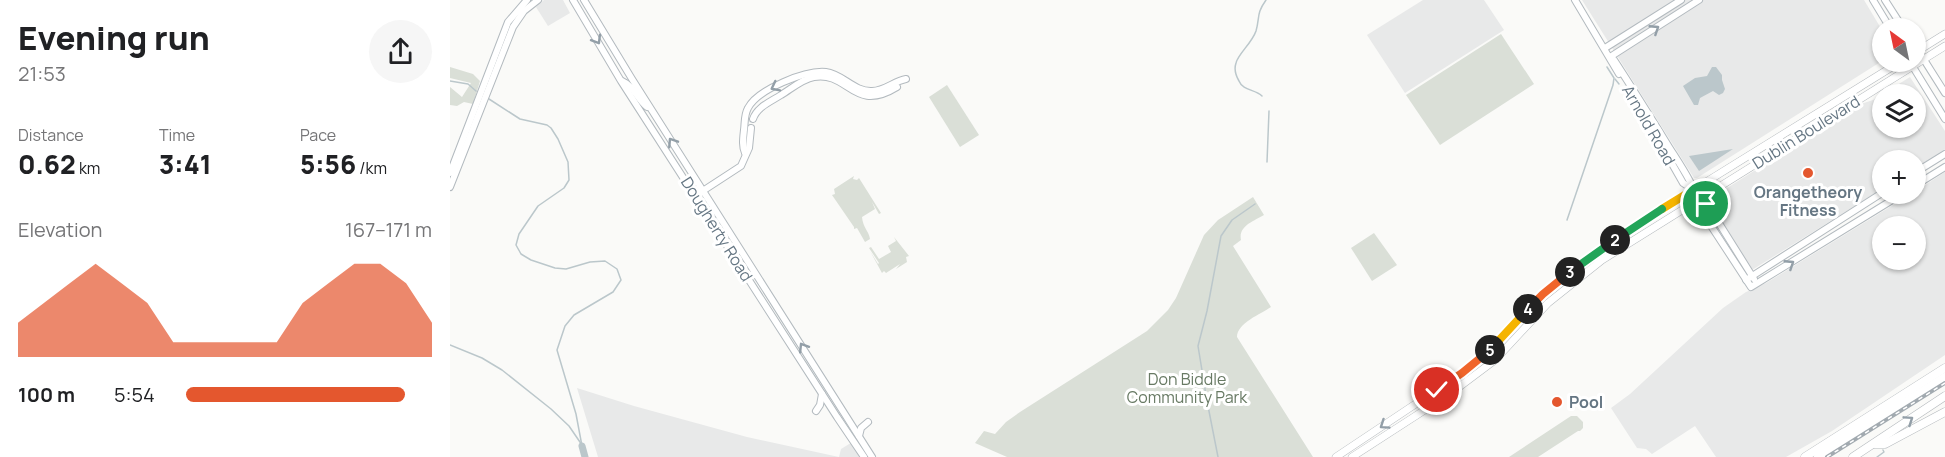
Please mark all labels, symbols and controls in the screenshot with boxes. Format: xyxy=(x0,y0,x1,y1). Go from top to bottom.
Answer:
text: Evening run xyxy=(18,15,210,60)
north arrow xyxy=(1872,18,1926,72)
map controls xyxy=(1872,18,1926,270)
button: share xyxy=(369,20,432,83)
one-way arrow xyxy=(1649,24,1659,36)
one-way arrow xyxy=(590,34,601,44)
text: 21:53 xyxy=(18,60,66,87)
one-way arrow xyxy=(770,80,781,92)
street label: Arnold Road xyxy=(1617,81,1681,169)
button: layers xyxy=(1872,84,1926,138)
street label: Dublin Boulevard xyxy=(1748,90,1864,174)
text: Distance xyxy=(18,124,84,146)
text: Time xyxy=(159,124,195,146)
text: Pace xyxy=(300,124,336,146)
one-way arrow xyxy=(668,138,679,149)
text: 0.62 xyxy=(18,146,76,182)
text: 3:41 xyxy=(159,146,211,182)
text: 5:56 xyxy=(300,146,356,182)
button: + xyxy=(1872,150,1926,204)
text: km xyxy=(76,157,100,179)
text: /km xyxy=(356,157,387,179)
marker: Orangetheory Fitness xyxy=(1801,166,1815,180)
street label: Dougherty Road xyxy=(676,172,758,286)
pin xyxy=(1680,178,1731,229)
place label: Orangetheory Fitness xyxy=(1754,181,1862,221)
icon: arrive xyxy=(1689,187,1722,220)
text: Elevation xyxy=(18,216,102,243)
text: 167–171 m xyxy=(345,216,432,243)
button: − xyxy=(1872,216,1926,270)
pin: 2 xyxy=(1600,225,1630,255)
text: 2 xyxy=(1610,229,1620,251)
pin: 3 xyxy=(1555,257,1585,287)
one-way arrow xyxy=(1783,260,1794,271)
text: 3 xyxy=(1565,261,1575,283)
pin: 4 xyxy=(1513,294,1543,324)
text: 4 xyxy=(1523,298,1533,320)
pin: 5 xyxy=(1475,335,1505,365)
text: 5 xyxy=(1485,339,1495,361)
one-way arrow xyxy=(799,343,810,354)
pin xyxy=(1411,364,1462,415)
park label: Don Biddle Community Park xyxy=(1127,368,1248,408)
icon: check xyxy=(1420,373,1453,406)
text: 100 m xyxy=(18,381,75,408)
text: 5:54 xyxy=(114,381,155,408)
place label: Pool xyxy=(1569,391,1603,413)
marker: Pool xyxy=(1550,395,1564,409)
one-way arrow xyxy=(1902,416,1913,427)
one-way arrow xyxy=(1379,418,1390,429)

